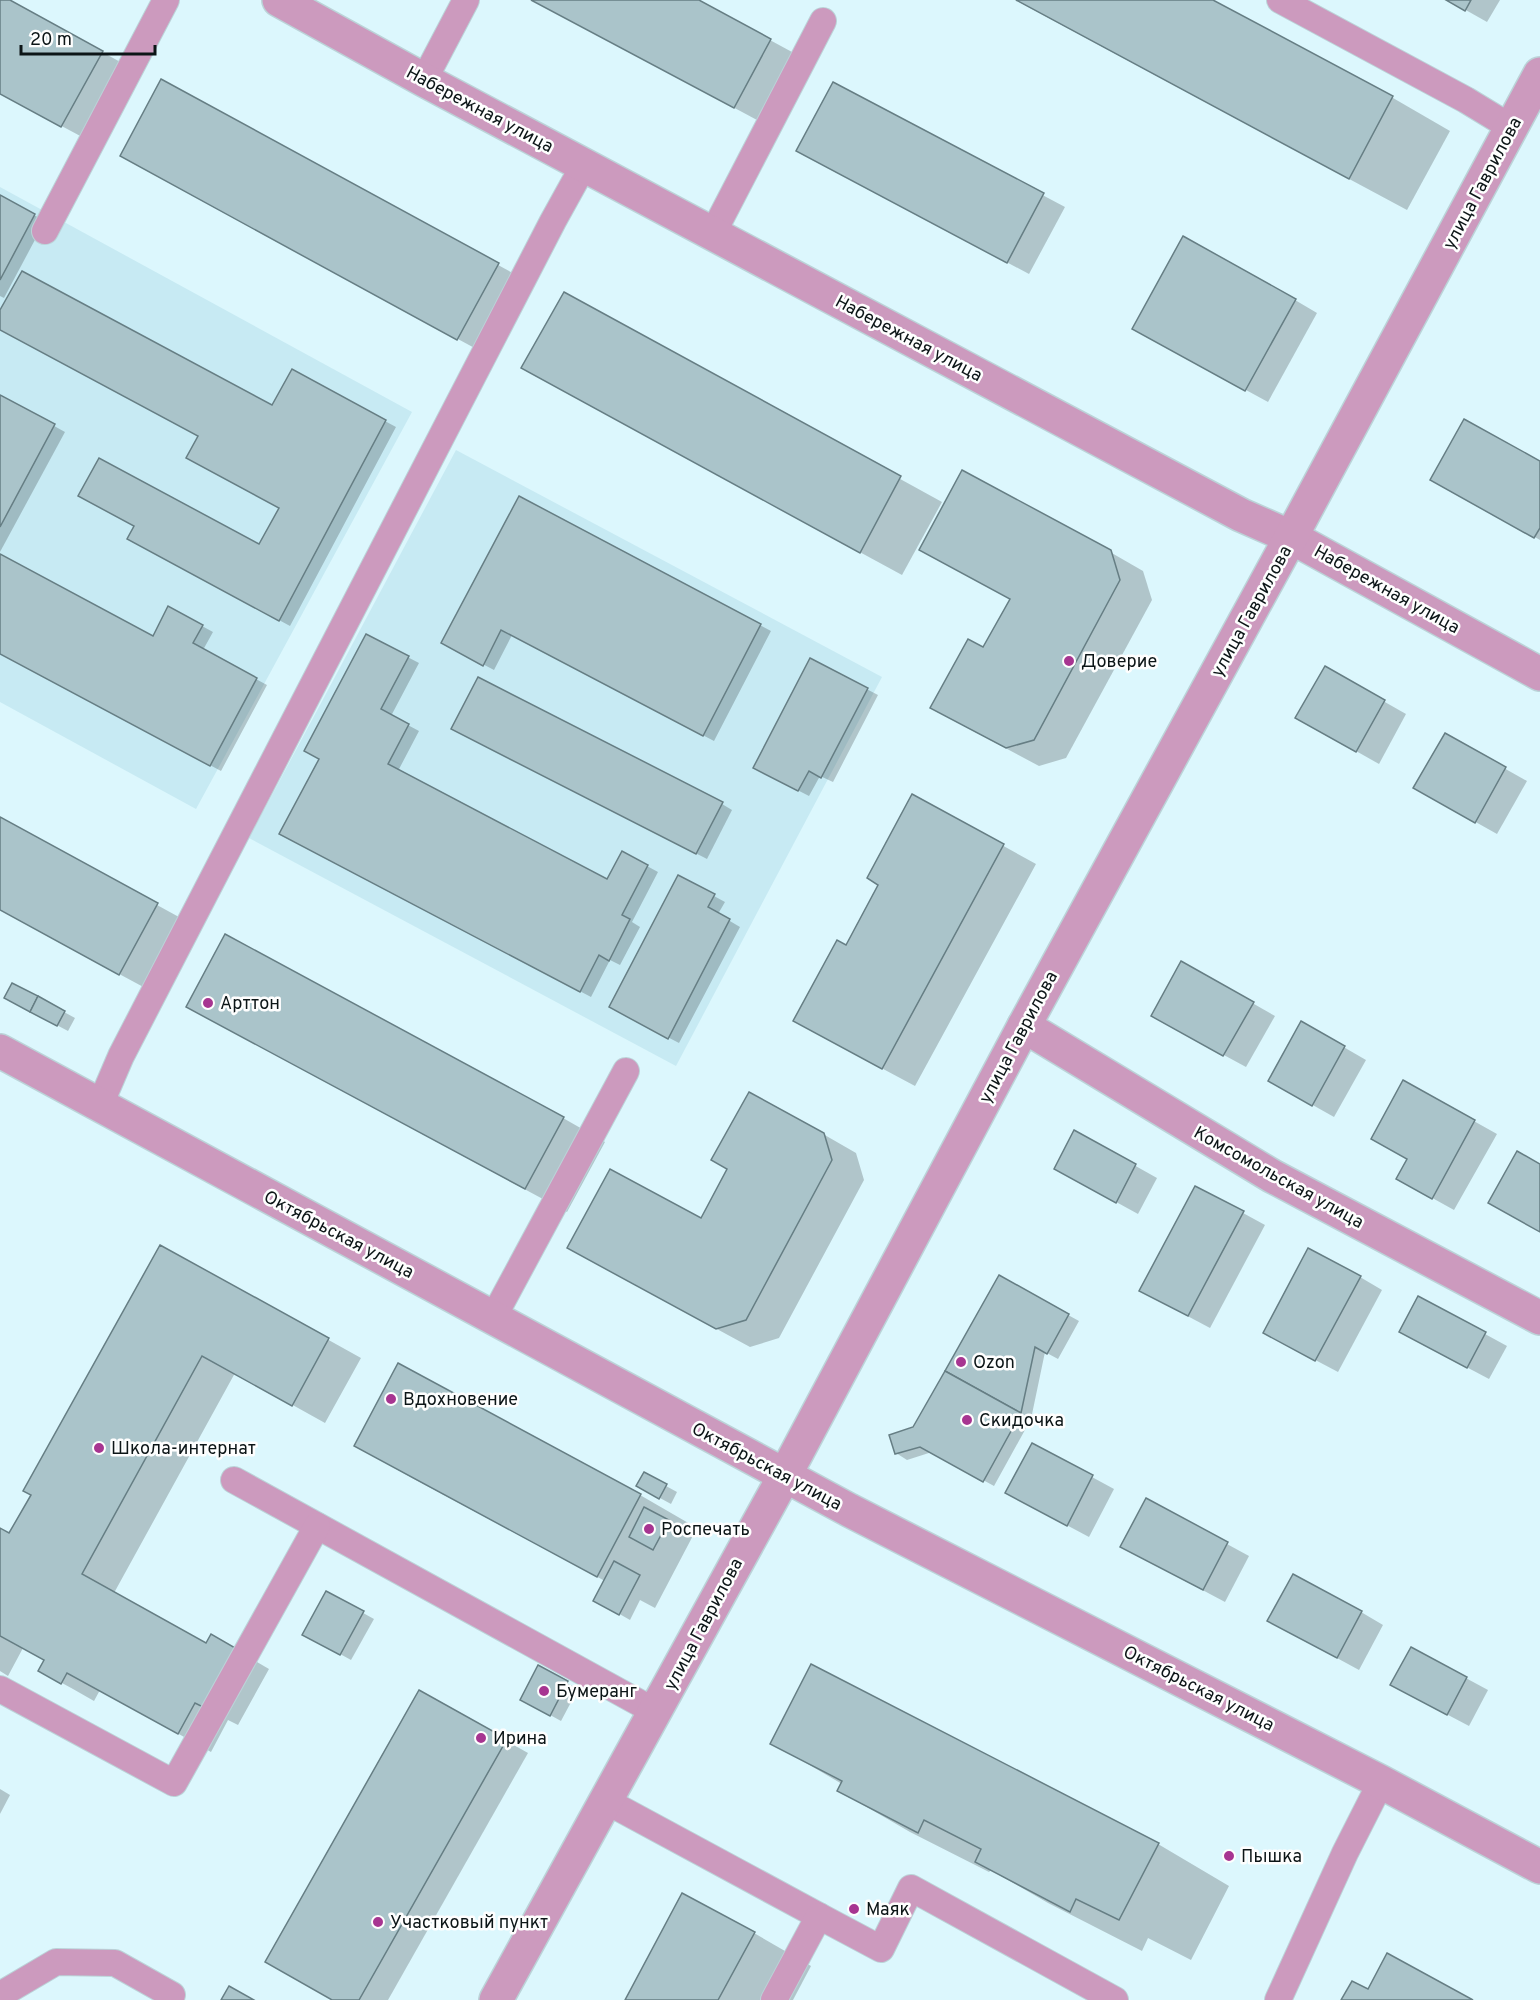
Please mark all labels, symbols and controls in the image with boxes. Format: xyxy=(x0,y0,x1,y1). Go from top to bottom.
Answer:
scale bar xyxy=(21,18,154,56)
text: 20 m xyxy=(30,29,72,52)
street label: Набережная улица xyxy=(402,62,557,159)
street label: улица Гаврилова xyxy=(1439,114,1528,254)
street label: Набережная улица xyxy=(831,291,986,388)
street label: Набережная улица xyxy=(1309,541,1463,640)
street label: улица Гаврилова xyxy=(1207,542,1298,681)
place label: Доверие xyxy=(1081,651,1157,674)
marker: Доверие xyxy=(1062,654,1076,668)
street label: улица Гаврилова xyxy=(975,968,1064,1108)
place label: Арттон xyxy=(220,993,280,1016)
marker: Арттон xyxy=(201,996,215,1010)
street label: Комсомольская улица xyxy=(1189,1122,1367,1235)
street label: Октябрьская улица xyxy=(259,1186,417,1285)
place label: Ozon xyxy=(973,1352,1015,1375)
marker: Ozon xyxy=(954,1355,968,1369)
place label: Вдохновение xyxy=(403,1389,518,1412)
marker: Вдохновение xyxy=(384,1392,398,1406)
place label: Скидочка xyxy=(979,1410,1064,1433)
marker: Скидочка xyxy=(960,1413,974,1427)
street label: Октябрьская улица xyxy=(687,1418,845,1517)
place label: Школа-интернат xyxy=(111,1438,256,1461)
marker: Школа-интернат xyxy=(92,1441,106,1455)
place label: Роспечать xyxy=(661,1519,750,1542)
marker: Роспечать xyxy=(642,1522,656,1536)
street label: улица Гаврилова xyxy=(660,1555,749,1695)
street label: Октябрьская улица xyxy=(1119,1641,1278,1737)
place label: Бумеранг xyxy=(556,1681,638,1704)
marker: Бумеранг xyxy=(537,1684,551,1698)
place label: Ирина xyxy=(493,1728,547,1751)
marker: Ирина xyxy=(474,1731,488,1745)
place label: Пышка xyxy=(1241,1846,1302,1869)
marker: Пышка xyxy=(1222,1849,1236,1863)
place label: Маяк xyxy=(866,1899,910,1922)
marker: Маяк xyxy=(847,1902,861,1916)
place label: Участковый пункт xyxy=(390,1912,548,1935)
marker: Участковый пункт xyxy=(371,1915,385,1929)

